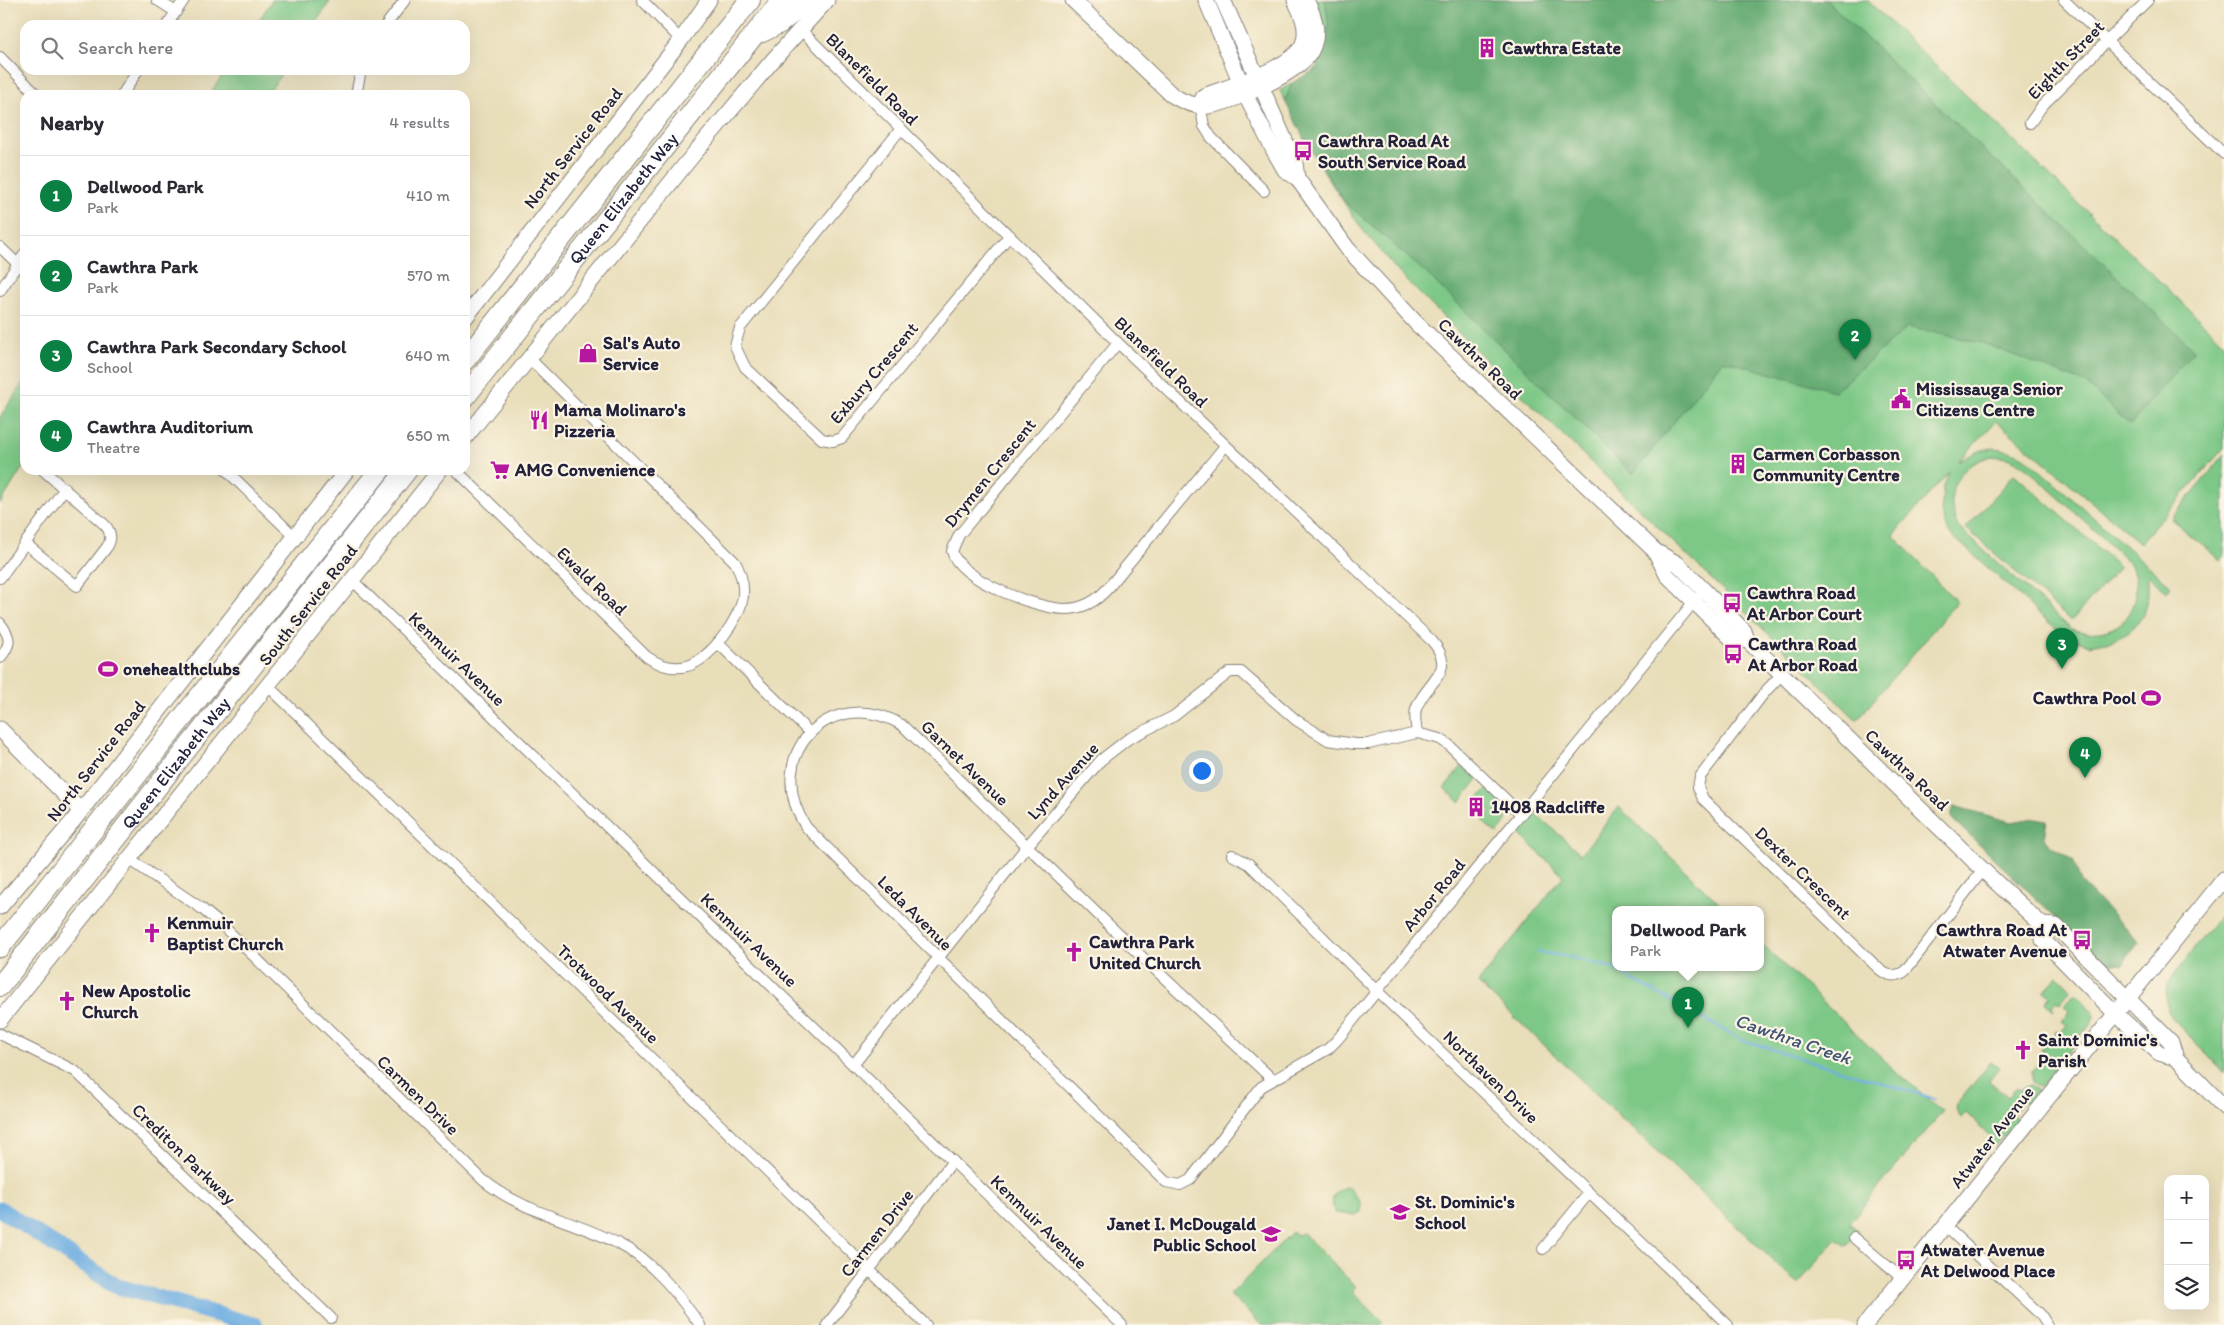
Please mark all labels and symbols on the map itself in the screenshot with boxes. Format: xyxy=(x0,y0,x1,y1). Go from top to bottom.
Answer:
street label: Eighth Street xyxy=(2023,16,2109,104)
street label: Blanefield Road xyxy=(821,28,923,130)
building icon: Cawthra Estate xyxy=(1476,37,1498,59)
place label: Cawthra Estate xyxy=(1502,37,1621,59)
street label: North Service Road xyxy=(519,83,627,213)
street label: Queen Elizabeth Way xyxy=(564,128,683,269)
place label: Cawthra Road At South Service Road xyxy=(1318,130,1466,173)
bus stop icon: Cawthra Road At South Service Road xyxy=(1292,140,1314,162)
street label: Blanefield Road xyxy=(1110,312,1213,413)
street label: Cawthra Road xyxy=(1433,313,1527,405)
street label: Exbury Crescent xyxy=(825,317,923,428)
pin: 2 xyxy=(1839,319,1871,360)
place label: Sal's Auto Service xyxy=(603,332,680,375)
shop icon: Sal's Auto Service xyxy=(577,342,599,364)
place label: Mississauga Senior Citizens Centre xyxy=(1916,378,2064,421)
public building icon: Mississauga Senior Citizens Centre xyxy=(1890,388,1912,410)
place label: Mama Molinaro's Pizzeria xyxy=(554,399,686,442)
restaurant icon: Mama Molinaro's Pizzeria xyxy=(528,409,550,431)
street label: Drymen Crescent xyxy=(939,414,1041,532)
place label: Carmen Corbasson Community Centre xyxy=(1753,443,1900,486)
building icon: Carmen Corbasson Community Centre xyxy=(1727,453,1749,475)
supermarket icon: AMG Convenience xyxy=(489,459,511,481)
place label: AMG Convenience xyxy=(514,459,656,481)
street label: South Service Road xyxy=(254,540,362,670)
street label: Ewald Road xyxy=(552,542,632,620)
place label: Cawthra Road At Arbor Court xyxy=(1746,582,1862,625)
bus stop icon: Cawthra Road At Arbor Court xyxy=(1721,592,1743,614)
street label: Kenmuir Avenue xyxy=(404,607,510,711)
pin: 3 xyxy=(2046,628,2078,669)
place label: Cawthra Road At Arbor Road xyxy=(1747,633,1858,676)
bus stop icon: Cawthra Road At Arbor Road xyxy=(1722,643,1744,665)
sports icon: onehealthclubs xyxy=(97,658,119,680)
place label: onehealthclubs xyxy=(123,658,240,680)
place label: Cawthra Pool xyxy=(2033,687,2137,709)
sports icon: Cawthra Pool xyxy=(2140,687,2162,709)
street label: Queen Elizabeth Way xyxy=(117,692,235,834)
street label: North Service Road xyxy=(42,696,150,826)
street label: Garnet Avenue xyxy=(916,715,1014,811)
street label: Cawthra Road xyxy=(1860,724,1954,816)
pin: 4 xyxy=(2069,737,2101,778)
street label: Lynd Avenue xyxy=(1022,738,1104,824)
your location xyxy=(1189,758,1215,784)
building icon: 1408 Radcliffe xyxy=(1465,796,1487,818)
place label: 1408 Radcliffe xyxy=(1491,796,1605,818)
street label: Dexter Crescent xyxy=(1750,822,1856,925)
street label: Arbor Road xyxy=(1398,854,1470,936)
street label: Leda Avenue xyxy=(873,871,957,955)
street label: Kenmuir Avenue xyxy=(696,888,802,992)
place label: Kenmuir Baptist Church xyxy=(167,912,284,955)
place label: Cawthra Road At Atwater Avenue xyxy=(1936,919,2067,962)
church icon: Kenmuir Baptist Church xyxy=(141,922,163,944)
bus stop icon: Cawthra Road At Atwater Avenue xyxy=(2071,929,2093,951)
place label: Cawthra Park United Church xyxy=(1089,931,1201,974)
street label: Trotwood Avenue xyxy=(552,940,664,1048)
church icon: Cawthra Park United Church xyxy=(1063,941,1085,963)
place label: New Apostolic Church xyxy=(82,980,191,1023)
pin: 1 xyxy=(1672,987,1704,1028)
church icon: New Apostolic Church xyxy=(56,990,78,1012)
water label: Cawthra Creek xyxy=(1732,1008,1855,1070)
street label: Northaven Drive xyxy=(1438,1026,1544,1128)
place label: Saint Dominic's Parish xyxy=(2038,1029,2158,1072)
church icon: Saint Dominic's Parish xyxy=(2012,1039,2034,1061)
street label: Carmen Drive xyxy=(372,1050,464,1140)
street label: Atwater Avenue xyxy=(1945,1081,2039,1193)
street label: Crediton Parkway xyxy=(127,1099,241,1210)
street label: Kenmuir Avenue xyxy=(986,1170,1092,1274)
street label: Carmen Drive xyxy=(836,1184,918,1282)
place label: St. Dominic's School xyxy=(1415,1191,1515,1234)
school or university icon: St. Dominic's School xyxy=(1389,1201,1411,1223)
place label: Janet I. McDougald Public School xyxy=(1106,1213,1257,1256)
school or university icon: Janet I. McDougald Public School xyxy=(1260,1223,1282,1245)
place label: Atwater Avenue At Delwood Place xyxy=(1920,1239,2056,1282)
bus stop icon: Atwater Avenue At Delwood Place xyxy=(1895,1249,1917,1271)

